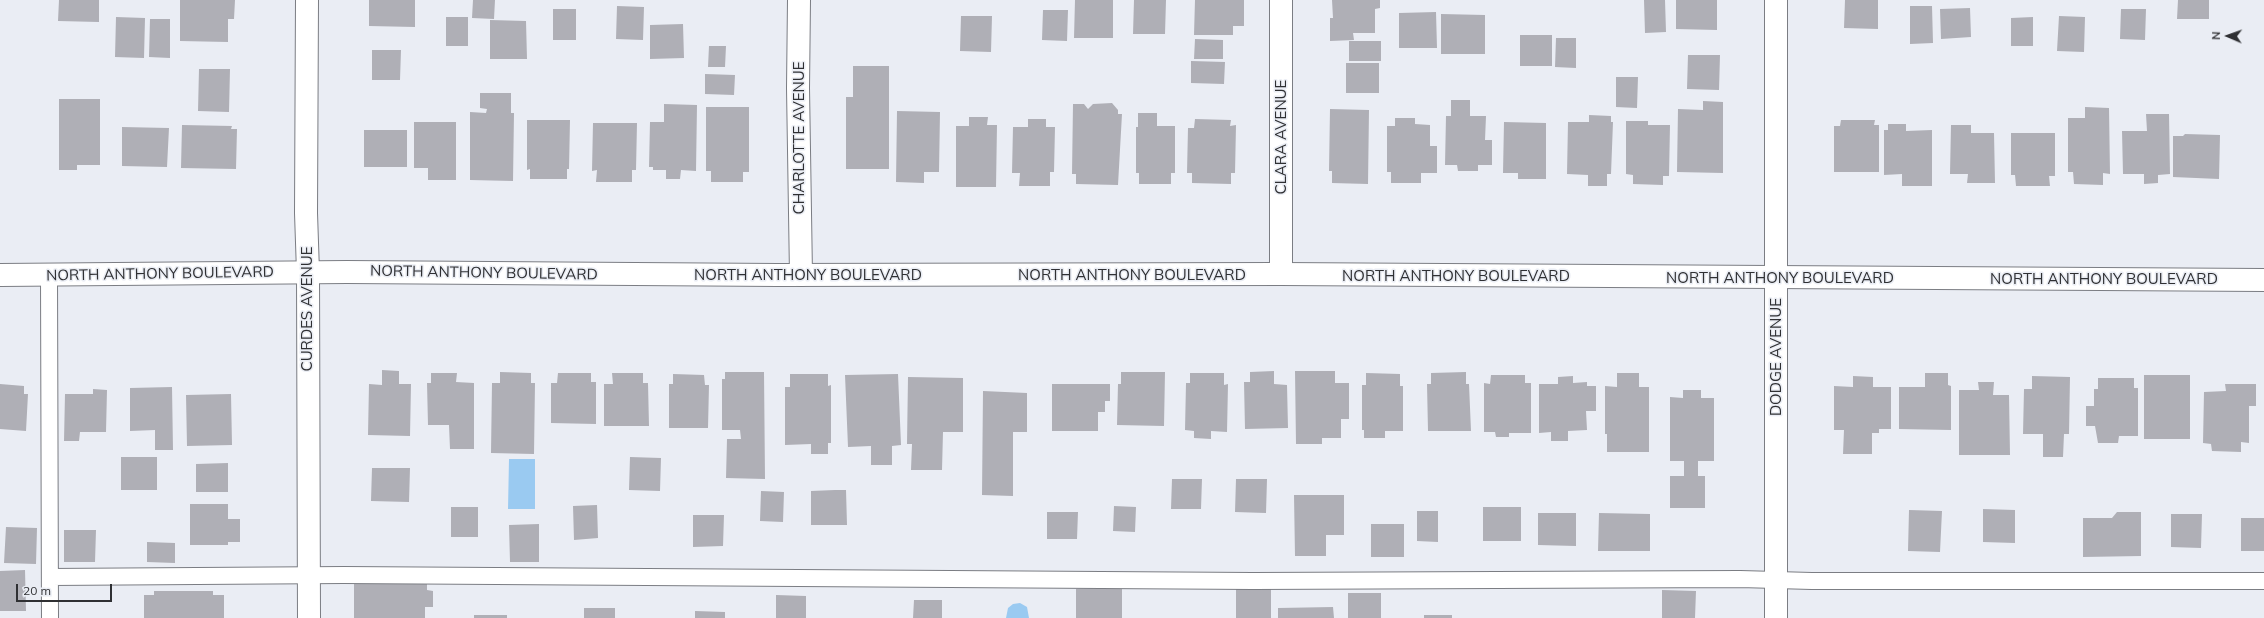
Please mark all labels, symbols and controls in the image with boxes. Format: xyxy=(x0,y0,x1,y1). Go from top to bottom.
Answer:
north arrow xyxy=(2208,16,2248,56)
text: N xyxy=(2209,31,2223,40)
street label: CHARLOTTE AVENUE xyxy=(790,61,808,215)
street label: CLARA AVENUE xyxy=(1272,80,1290,194)
street label: CURDES AVENUE xyxy=(298,246,316,372)
street label: NORTH ANTHONY BOULEVARD xyxy=(370,262,598,284)
street label: NORTH ANTHONY BOULEVARD xyxy=(46,263,274,285)
street label: NORTH ANTHONY BOULEVARD xyxy=(694,266,922,284)
street label: NORTH ANTHONY BOULEVARD xyxy=(1018,266,1246,284)
street label: NORTH ANTHONY BOULEVARD xyxy=(1342,267,1570,285)
street label: NORTH ANTHONY BOULEVARD xyxy=(1666,269,1894,287)
street label: NORTH ANTHONY BOULEVARD xyxy=(1990,270,2218,288)
street label: DODGE AVENUE xyxy=(1767,298,1785,416)
scale bar xyxy=(18,576,114,602)
text: 20 m xyxy=(23,583,51,598)

